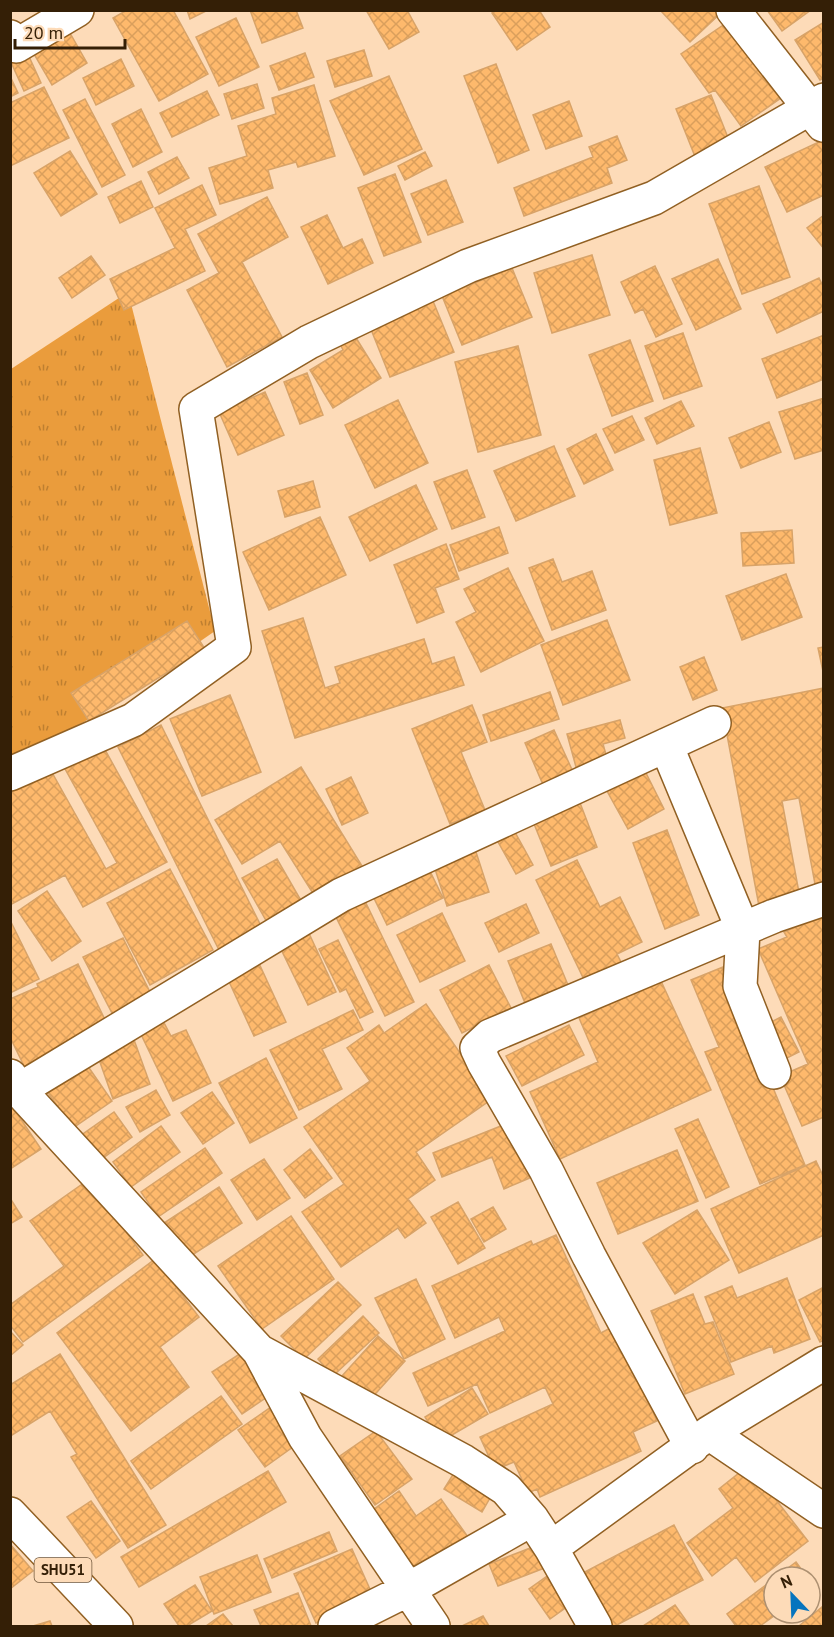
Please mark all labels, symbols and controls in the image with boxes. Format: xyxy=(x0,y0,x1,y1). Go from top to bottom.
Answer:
scale bar xyxy=(15,12,124,50)
text: 20 m xyxy=(24,21,63,44)
road number: SHU51 xyxy=(34,1558,92,1582)
north arrow xyxy=(762,1565,822,1625)
text: N xyxy=(777,1570,795,1592)

